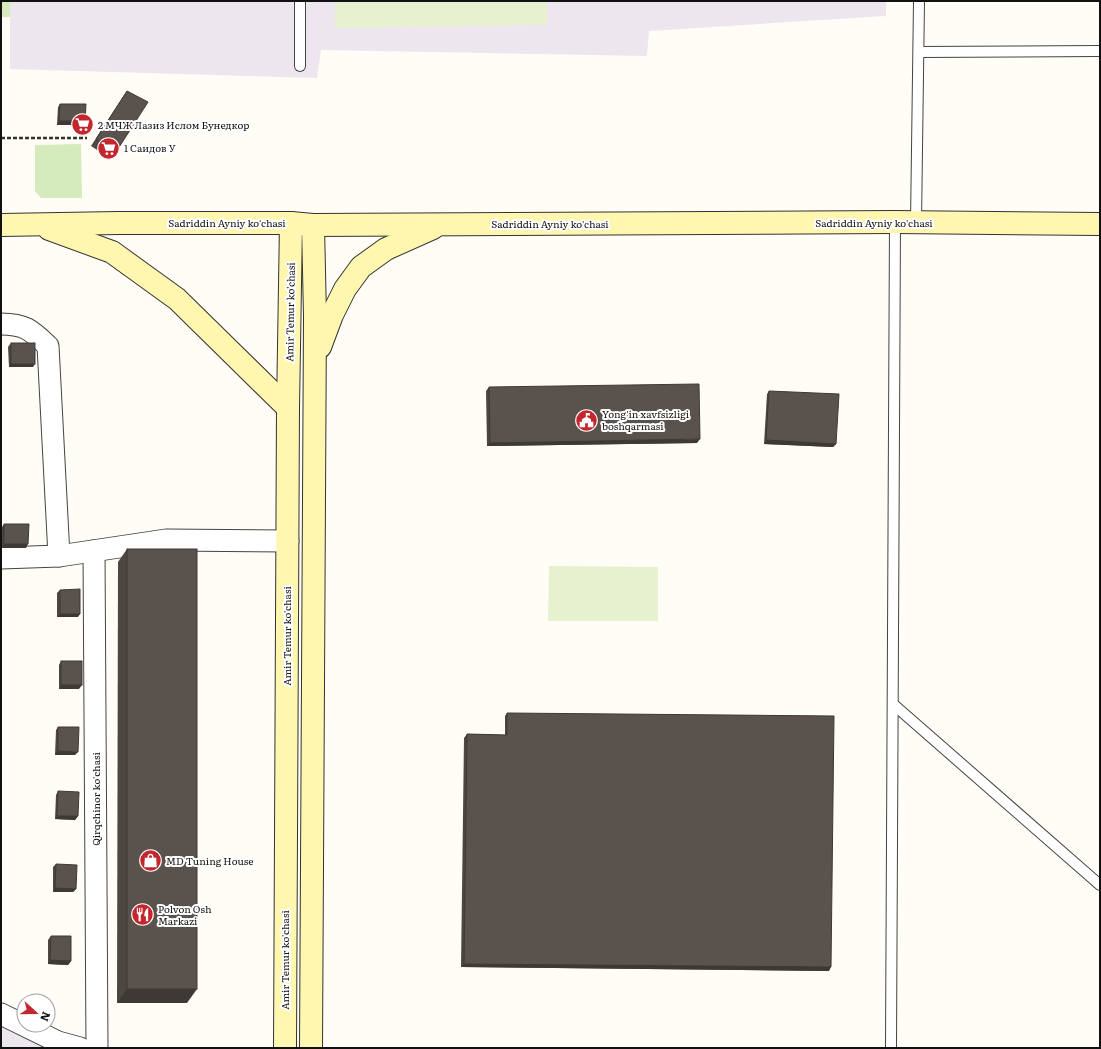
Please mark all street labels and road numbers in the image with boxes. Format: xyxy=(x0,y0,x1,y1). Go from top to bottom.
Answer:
street label: Sadriddin Ayniy ko'chasi xyxy=(168,215,286,230)
street label: Sadriddin Ayniy ko'chasi xyxy=(815,215,933,230)
street label: Sadriddin Ayniy ko'chasi xyxy=(491,216,609,231)
street label: Amir Temur ko'chasi xyxy=(281,261,298,362)
street label: Amir Temur ko'chasi xyxy=(279,586,294,686)
street label: Qirqchinor ko'chasi xyxy=(88,752,103,846)
street label: Amir Temur ko'chasi xyxy=(277,910,292,1010)

